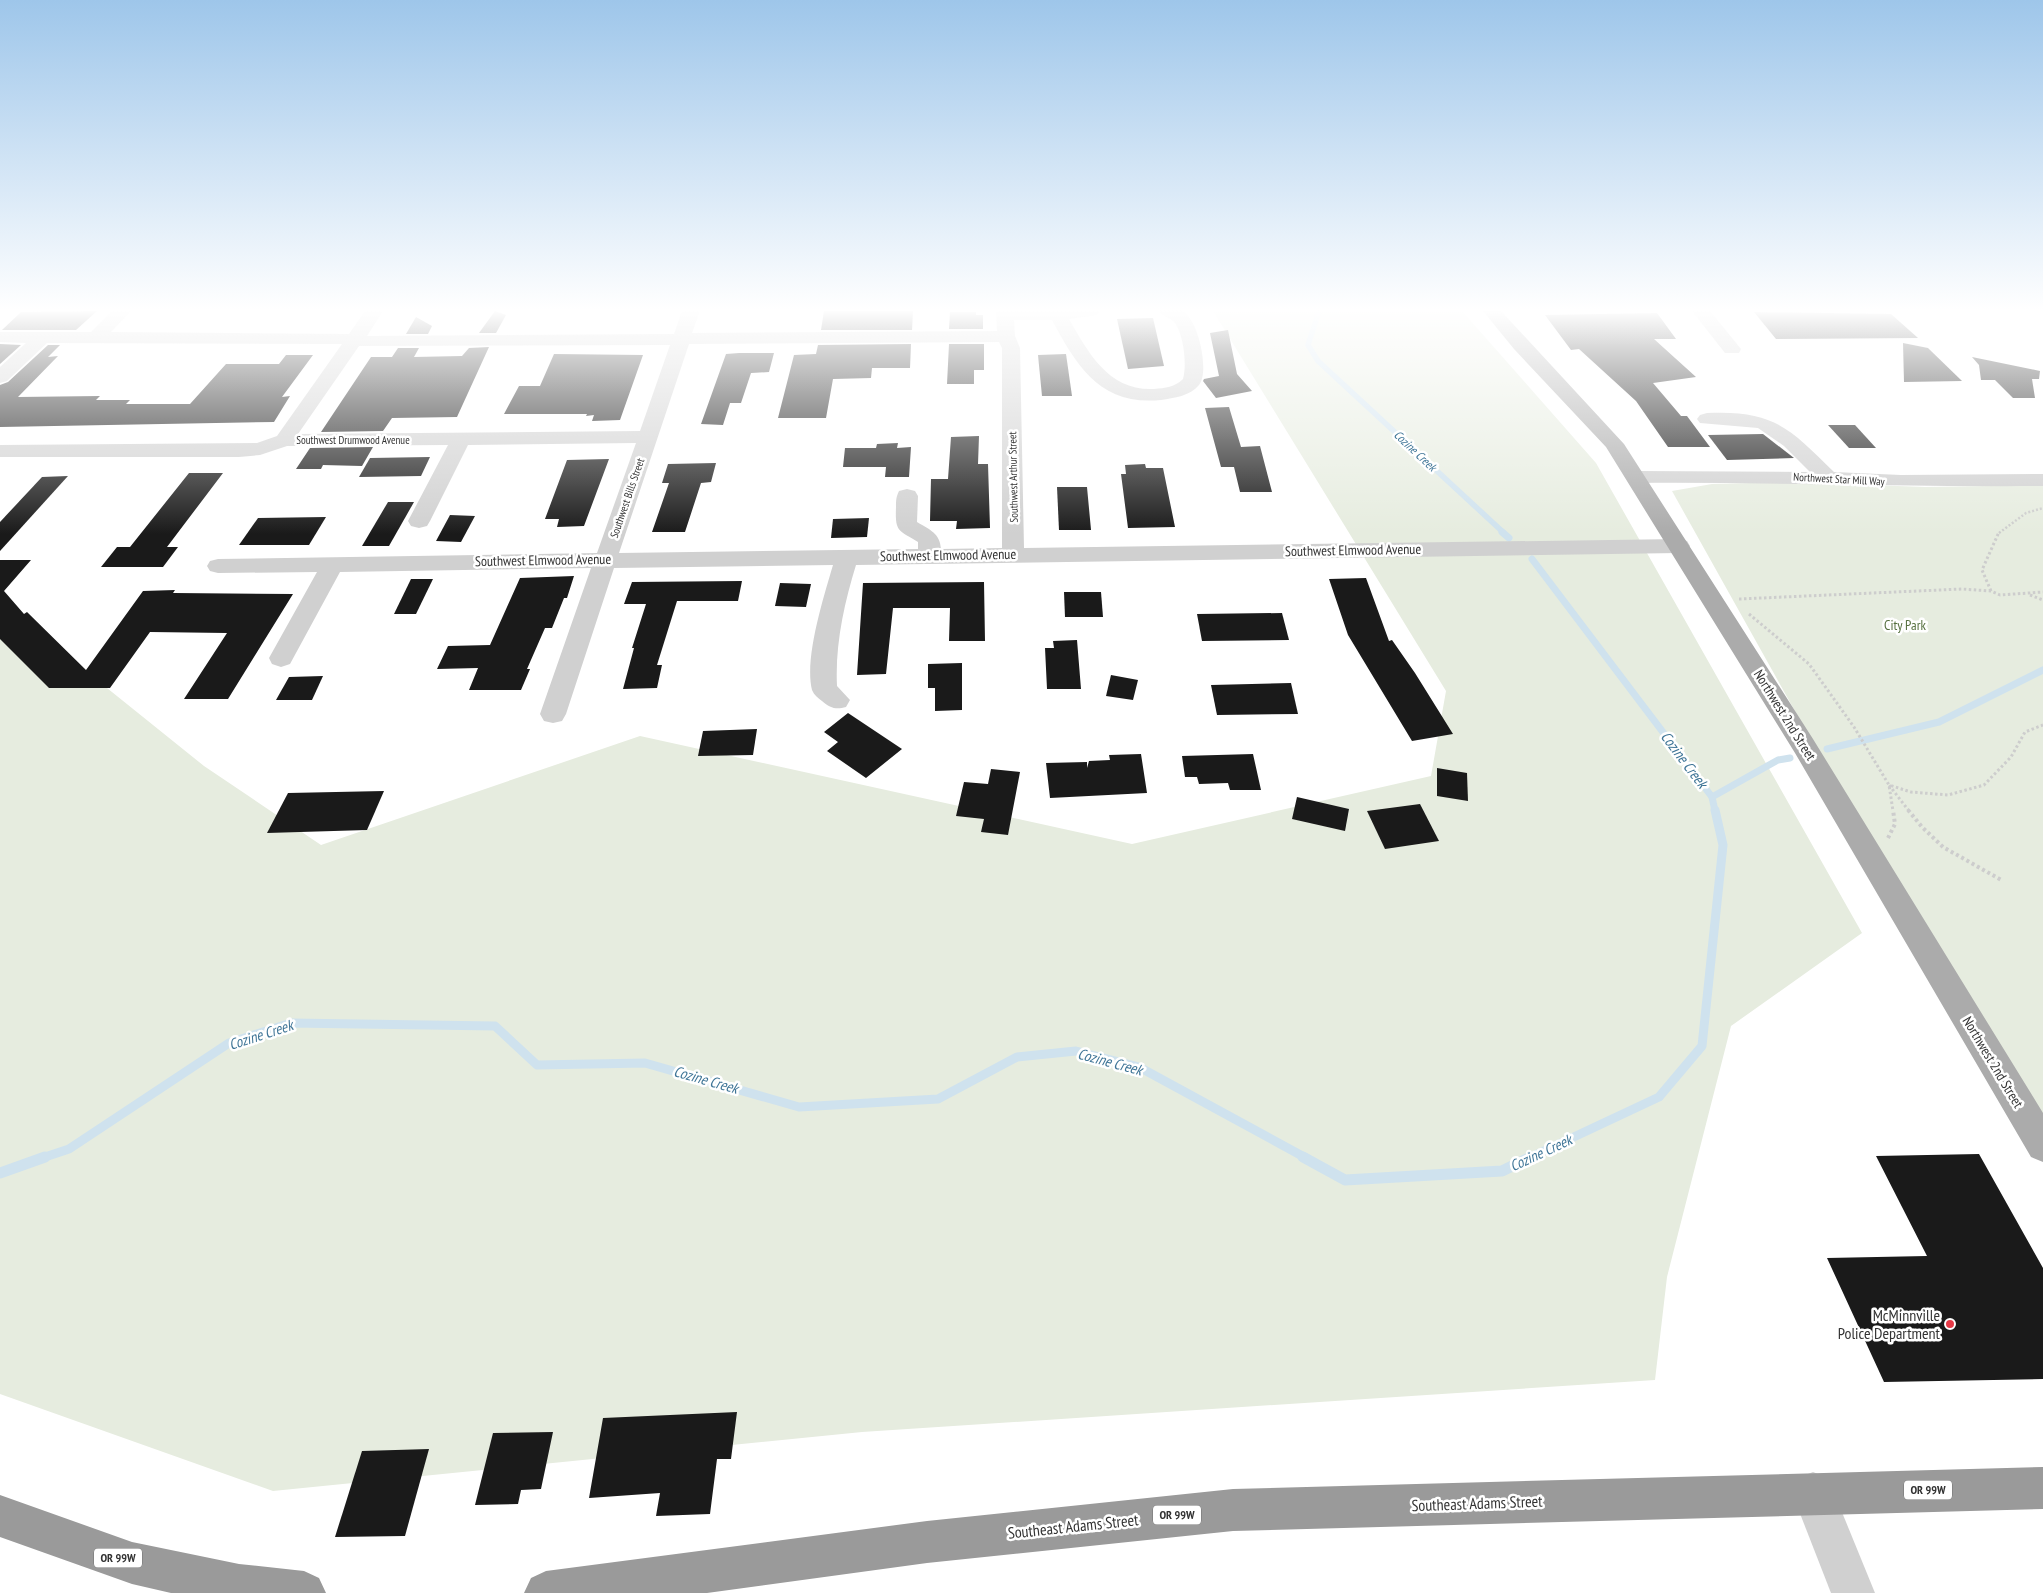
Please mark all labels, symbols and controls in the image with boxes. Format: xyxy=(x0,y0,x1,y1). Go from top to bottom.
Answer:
water label: Cozine Creek xyxy=(1391,427,1441,475)
street label: Southwest Arthur Street xyxy=(1005,431,1021,523)
street label: Southwest Drumwood Avenue xyxy=(296,433,410,447)
street label: Southwest Bills Street xyxy=(607,456,647,540)
street label: Northwest Star Mill Way xyxy=(1793,470,1886,488)
street label: Southwest Elmwood Avenue xyxy=(1285,540,1421,560)
street label: Southwest Elmwood Avenue xyxy=(880,545,1016,565)
street label: Southwest Elmwood Avenue xyxy=(475,550,611,570)
park label: City Park xyxy=(1884,616,1926,634)
street label: Northwest 2nd Street xyxy=(1750,666,1820,764)
water label: Cozine Creek xyxy=(1657,728,1713,794)
street label: Northwest 2nd Street xyxy=(1959,1013,2027,1111)
water label: Cozine Creek xyxy=(226,1015,297,1054)
water label: Cozine Creek xyxy=(1076,1044,1147,1080)
water label: Cozine Creek xyxy=(672,1061,743,1098)
water label: Cozine Creek xyxy=(1507,1129,1577,1175)
place label: McMinnville Police Department xyxy=(1838,1305,1941,1343)
marker: McMinnville Police Department xyxy=(1944,1318,1956,1330)
road number: OR 99W xyxy=(1904,1480,1952,1500)
street label: Southeast Adams Street xyxy=(1411,1491,1543,1515)
road number: OR 99W xyxy=(1153,1506,1201,1524)
street label: Southeast Adams Street xyxy=(1007,1509,1140,1543)
road number: OR 99W xyxy=(94,1549,142,1568)

